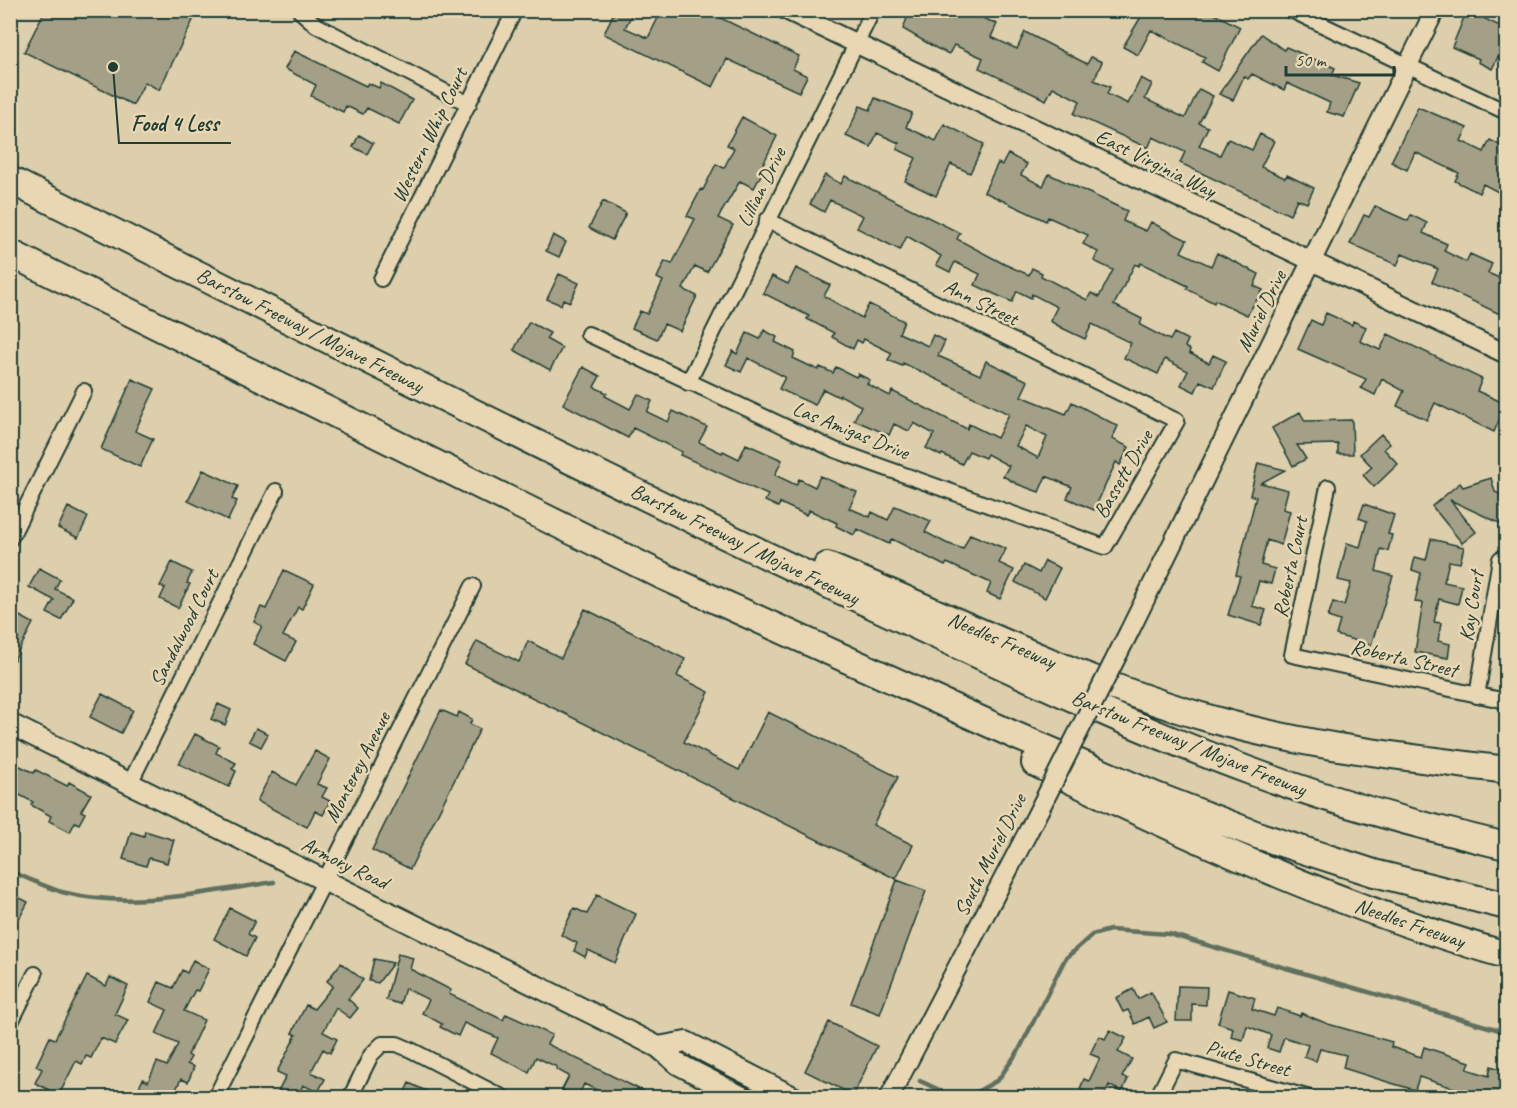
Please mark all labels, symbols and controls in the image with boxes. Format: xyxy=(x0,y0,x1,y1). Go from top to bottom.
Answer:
scale bar xyxy=(1286,39,1394,77)
text: 50 m xyxy=(1295,49,1328,71)
street label: Western Whip Court xyxy=(385,62,474,207)
callout: Food 4 Less xyxy=(119,103,231,143)
text: Food 4 Less xyxy=(131,110,221,138)
street label: East Virginia Way xyxy=(1092,123,1222,204)
street label: Lillian Drive xyxy=(731,142,792,231)
street label: Barstow Freeway / Mojave Freeway xyxy=(192,261,429,399)
street label: Muriel Drive xyxy=(1230,265,1292,356)
street label: Ann Street xyxy=(940,273,1024,332)
street label: Las Amigas Drive xyxy=(789,395,914,466)
street label: Bassett Drive xyxy=(1087,423,1160,523)
street label: Barstow Freeway / Mojave Freeway xyxy=(627,477,865,611)
street label: Roberta Court xyxy=(1267,512,1314,620)
street label: Sandalwood Court xyxy=(143,563,225,691)
street label: Kay Court xyxy=(1453,566,1490,643)
street label: Needles Freeway xyxy=(944,606,1061,675)
street label: Roberta Street xyxy=(1348,633,1463,684)
street label: Barstow Freeway / Mojave Freeway xyxy=(1068,684,1312,803)
street label: Monterey Avenue xyxy=(318,706,397,827)
street label: South Muriel Drive xyxy=(948,787,1033,921)
street label: Armory Road xyxy=(297,831,396,897)
street label: Needles Freeway xyxy=(1352,892,1470,955)
street label: Piute Street xyxy=(1203,1034,1295,1083)

